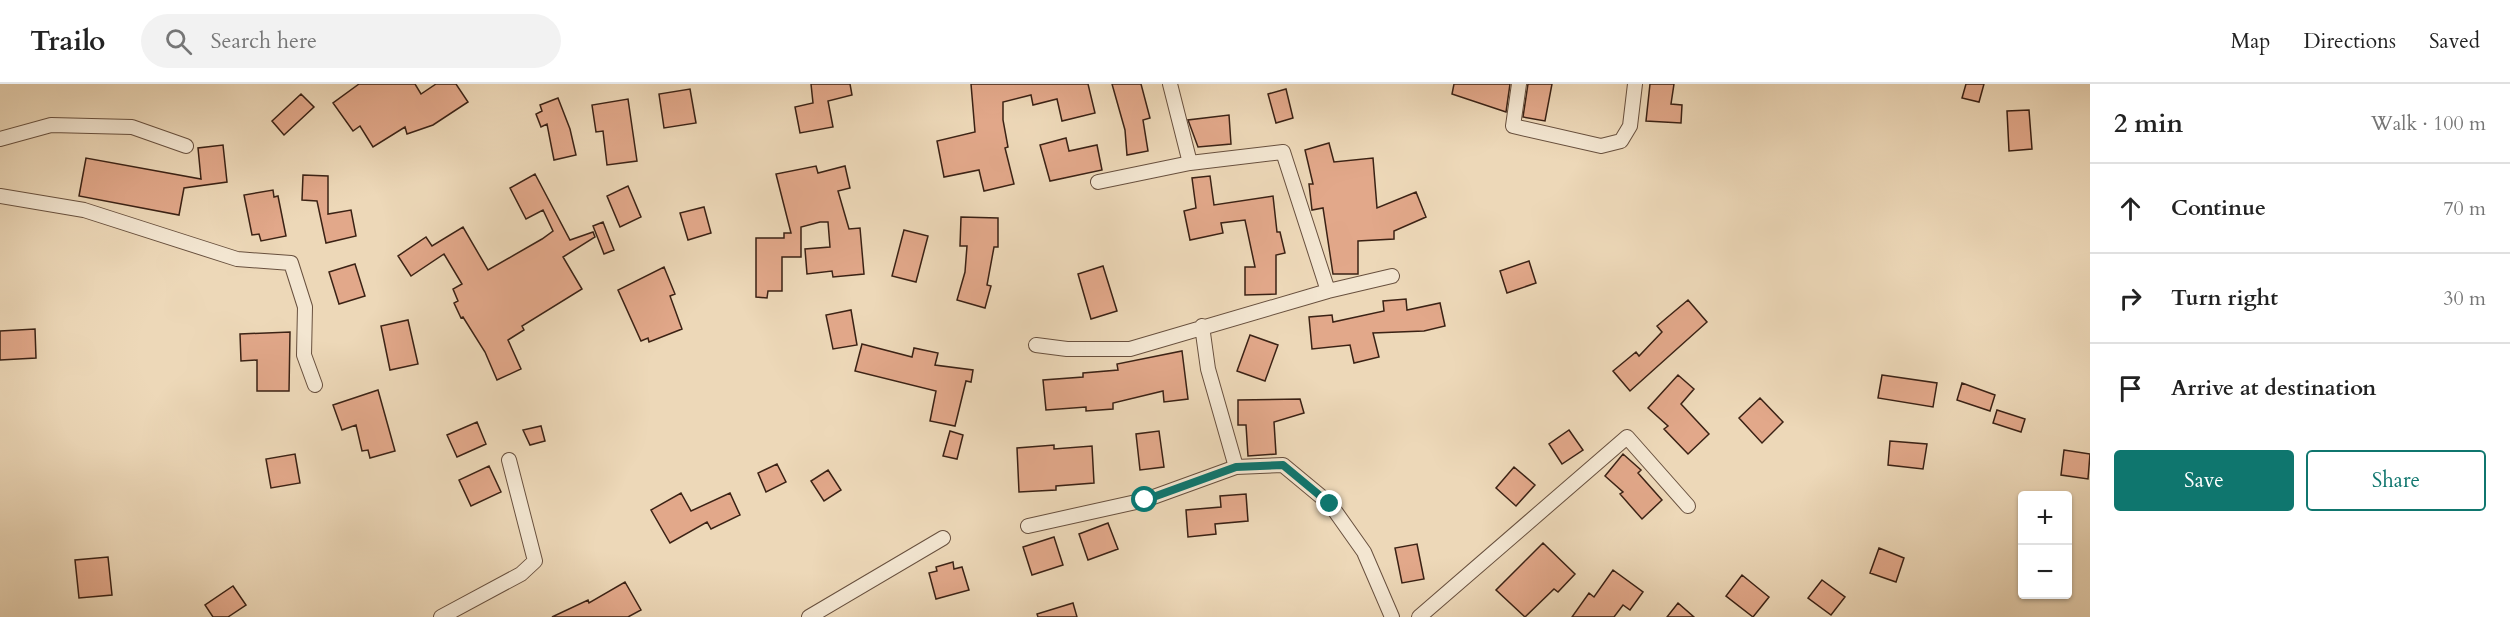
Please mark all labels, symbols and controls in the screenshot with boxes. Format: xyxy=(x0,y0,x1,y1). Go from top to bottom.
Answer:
search box xyxy=(141,14,561,68)
text: Trailo xyxy=(30,22,105,60)
icon: search xyxy=(162,25,195,58)
text: Search here xyxy=(210,26,317,56)
text: Map xyxy=(2230,27,2270,56)
text: Directions xyxy=(2303,27,2396,56)
text: Saved xyxy=(2429,27,2480,56)
text: 2 min xyxy=(2114,106,2183,141)
text: Walk · 100 m xyxy=(2371,110,2486,137)
icon: ahead xyxy=(2114,192,2147,225)
text: Continue xyxy=(2171,193,2266,223)
text: 70 m xyxy=(2443,195,2486,222)
icon: right xyxy=(2114,282,2147,315)
text: Turn right xyxy=(2171,283,2278,313)
text: 30 m xyxy=(2443,285,2486,312)
icon: arrive xyxy=(2114,372,2147,405)
text: Arrive at destination xyxy=(2171,373,2376,403)
button: Save xyxy=(2114,450,2294,511)
button: Share xyxy=(2306,450,2486,511)
route start xyxy=(1131,486,1157,512)
route end xyxy=(1316,490,1342,516)
map controls xyxy=(2018,491,2072,599)
button: + xyxy=(2018,491,2072,545)
button: − xyxy=(2018,545,2072,599)

